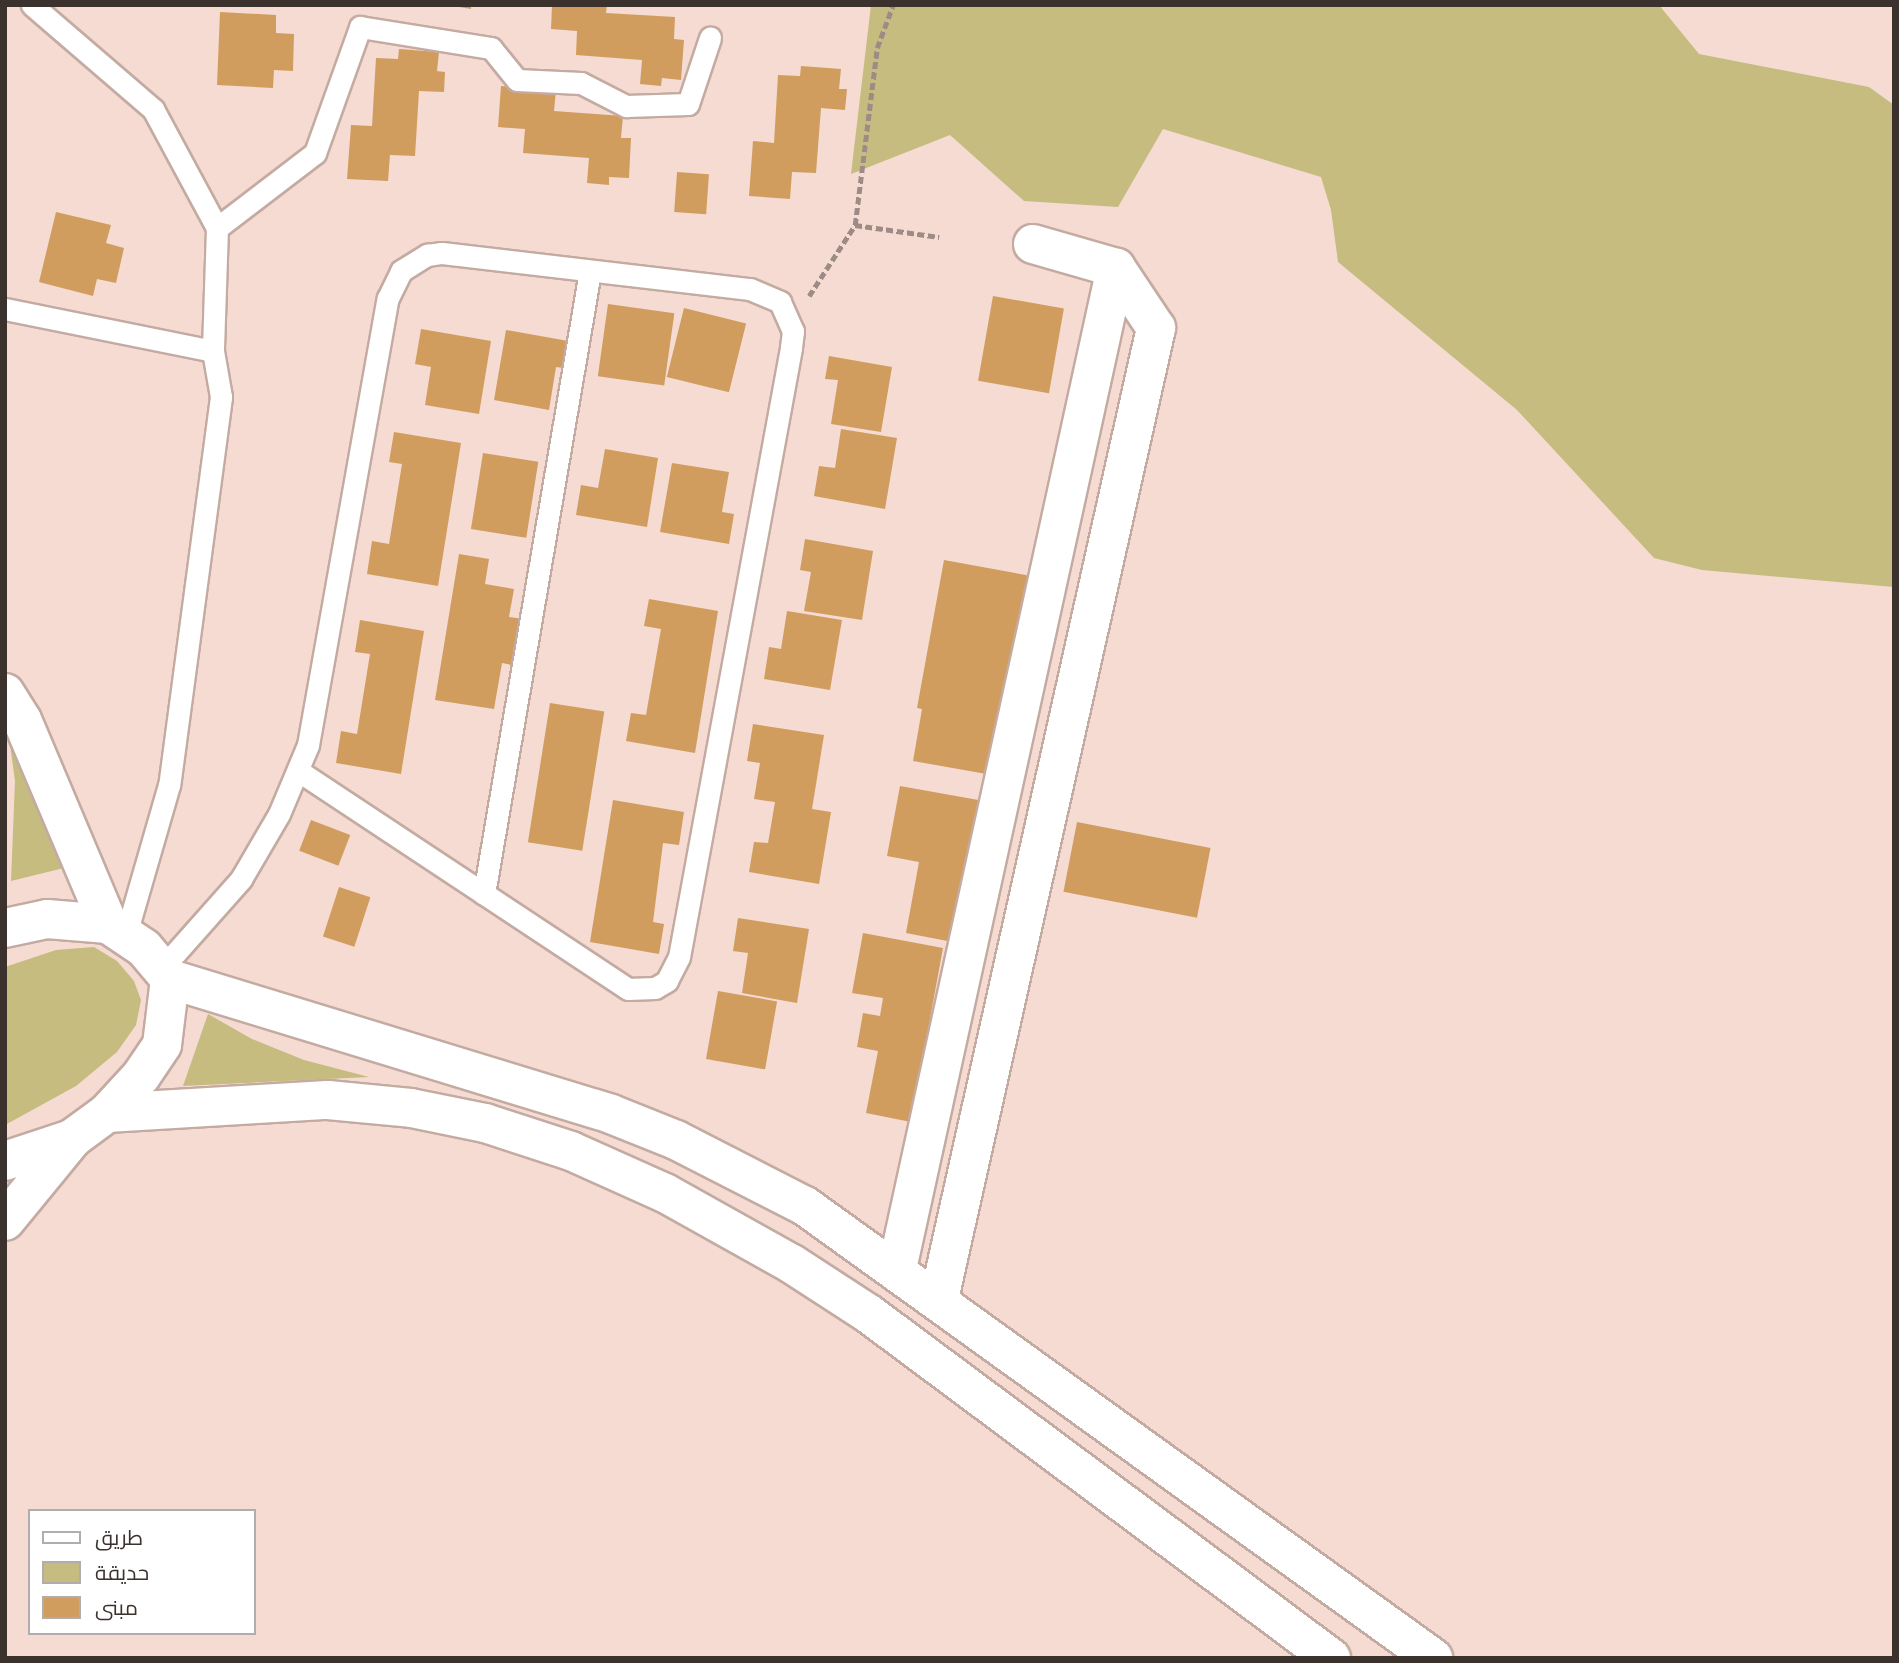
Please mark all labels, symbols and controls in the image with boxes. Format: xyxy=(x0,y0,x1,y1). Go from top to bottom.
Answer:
legend xyxy=(28,1509,256,1635)
text: طريق xyxy=(95,1525,143,1550)
text: حديقة xyxy=(95,1560,149,1585)
text: مبنى xyxy=(95,1595,138,1620)

